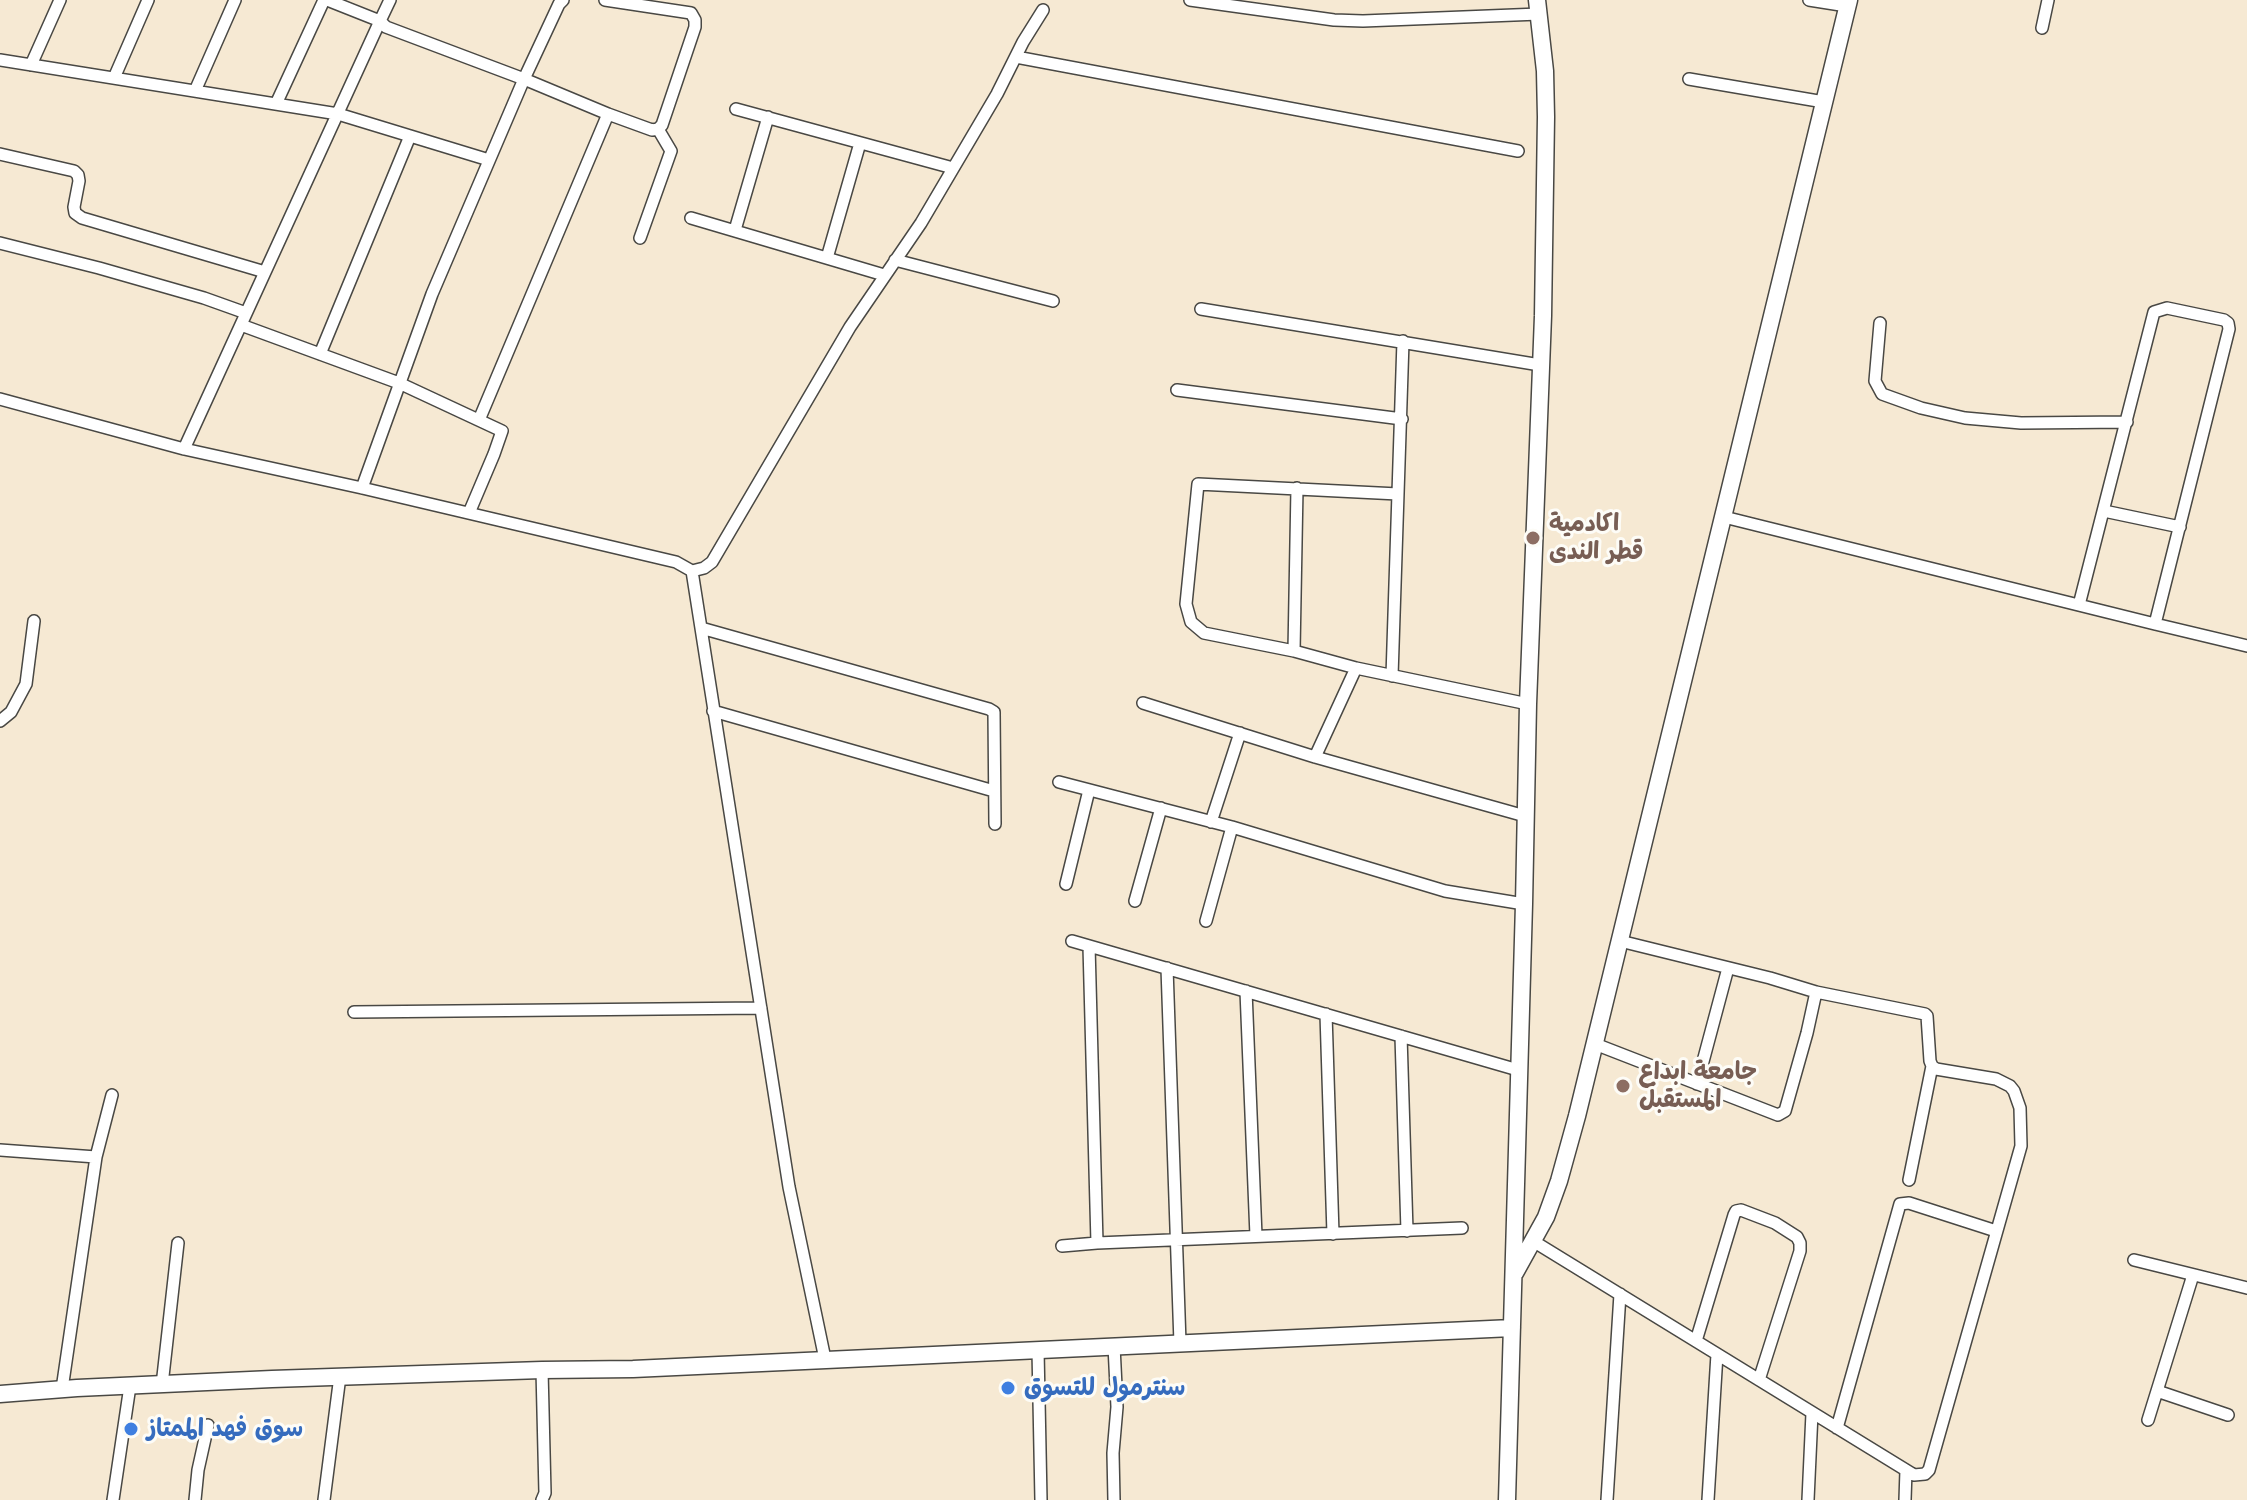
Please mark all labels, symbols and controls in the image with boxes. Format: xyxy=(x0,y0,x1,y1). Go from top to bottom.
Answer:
place label: اكادمية قطر الندى xyxy=(1549,510,1643,566)
marker: اكادمية قطر الندى xyxy=(1524,529,1542,547)
place label: جامعة ابداع المستقبل xyxy=(1639,1058,1757,1114)
marker: جامعة ابداع المستقبل xyxy=(1614,1077,1632,1095)
place label: سنترمول للتسوق xyxy=(1024,1374,1185,1402)
marker: سنترمول للتسوق xyxy=(999,1379,1017,1397)
place label: سوق فهد الممتاز xyxy=(147,1415,303,1443)
marker: سوق فهد الممتاز xyxy=(122,1420,140,1438)

